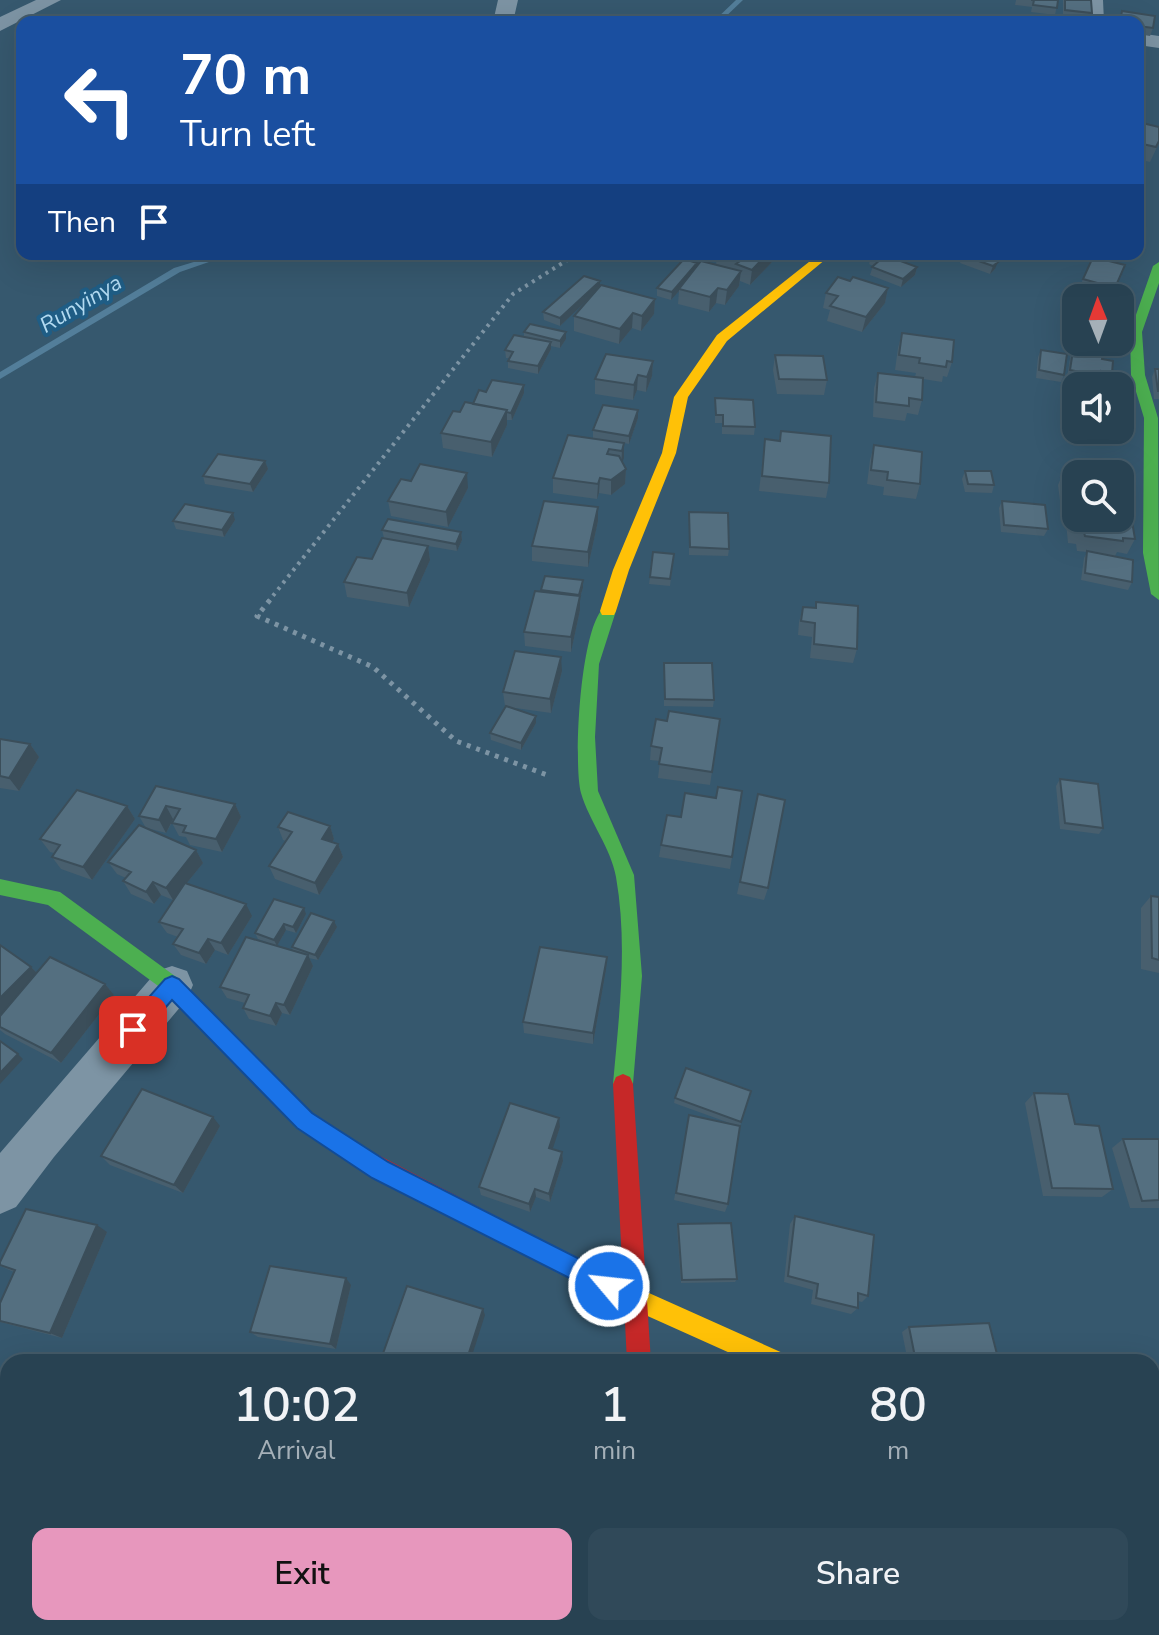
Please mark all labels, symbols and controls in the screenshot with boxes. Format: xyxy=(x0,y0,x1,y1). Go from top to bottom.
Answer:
text: 70 m xyxy=(180,37,311,114)
icon: left xyxy=(48,48,152,152)
text: Turn left xyxy=(180,110,315,159)
icon: arrive xyxy=(132,200,176,244)
text: Then xyxy=(48,202,116,243)
water label: Runyinya xyxy=(34,268,128,340)
north arrow xyxy=(1062,284,1134,356)
map controls xyxy=(1062,284,1134,532)
button: sound xyxy=(1062,372,1134,444)
button: search xyxy=(1062,460,1134,532)
pin xyxy=(99,996,167,1064)
icon: arrive xyxy=(111,1008,155,1052)
position arrow xyxy=(567,1244,651,1328)
text: 10:02 xyxy=(233,1372,360,1438)
text: 1 xyxy=(600,1372,629,1438)
text: 80 xyxy=(869,1372,927,1438)
text: Arrival xyxy=(257,1433,336,1468)
text: min xyxy=(593,1433,636,1468)
text: m xyxy=(887,1433,909,1468)
button: Exit xyxy=(32,1528,572,1620)
button: Share xyxy=(588,1528,1128,1620)

